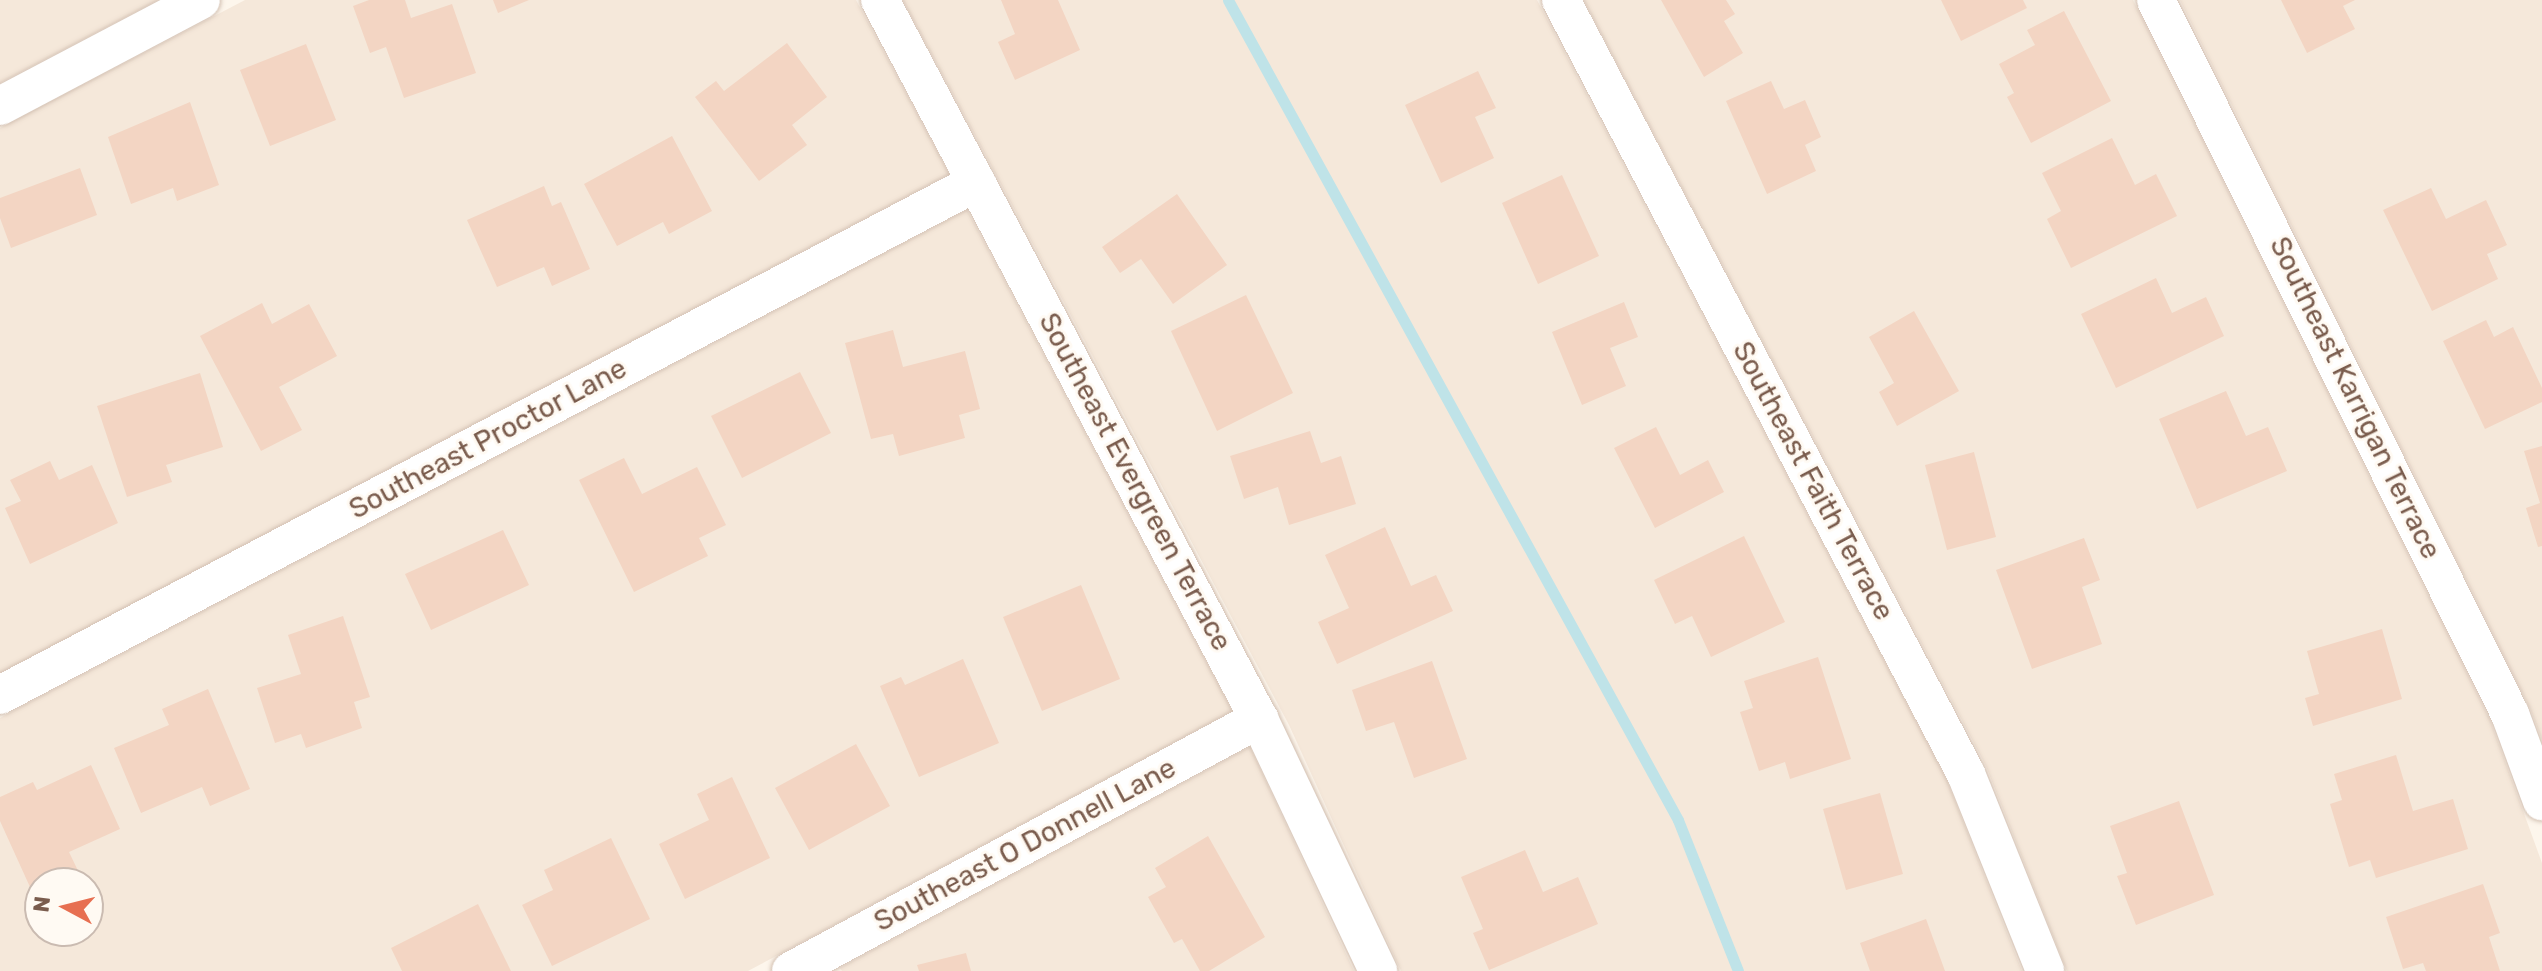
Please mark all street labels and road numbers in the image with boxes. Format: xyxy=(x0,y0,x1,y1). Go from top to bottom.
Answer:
street label: Southeast Karrigan Terrace xyxy=(2262,231,2448,565)
street label: Southeast Evergreen Terrace xyxy=(1031,307,1239,657)
street label: Southeast Faith Terrace xyxy=(1725,336,1901,626)
street label: Southeast Proctor Lane xyxy=(343,351,633,527)
street label: Southeast O Donnell Lane xyxy=(868,751,1182,939)

